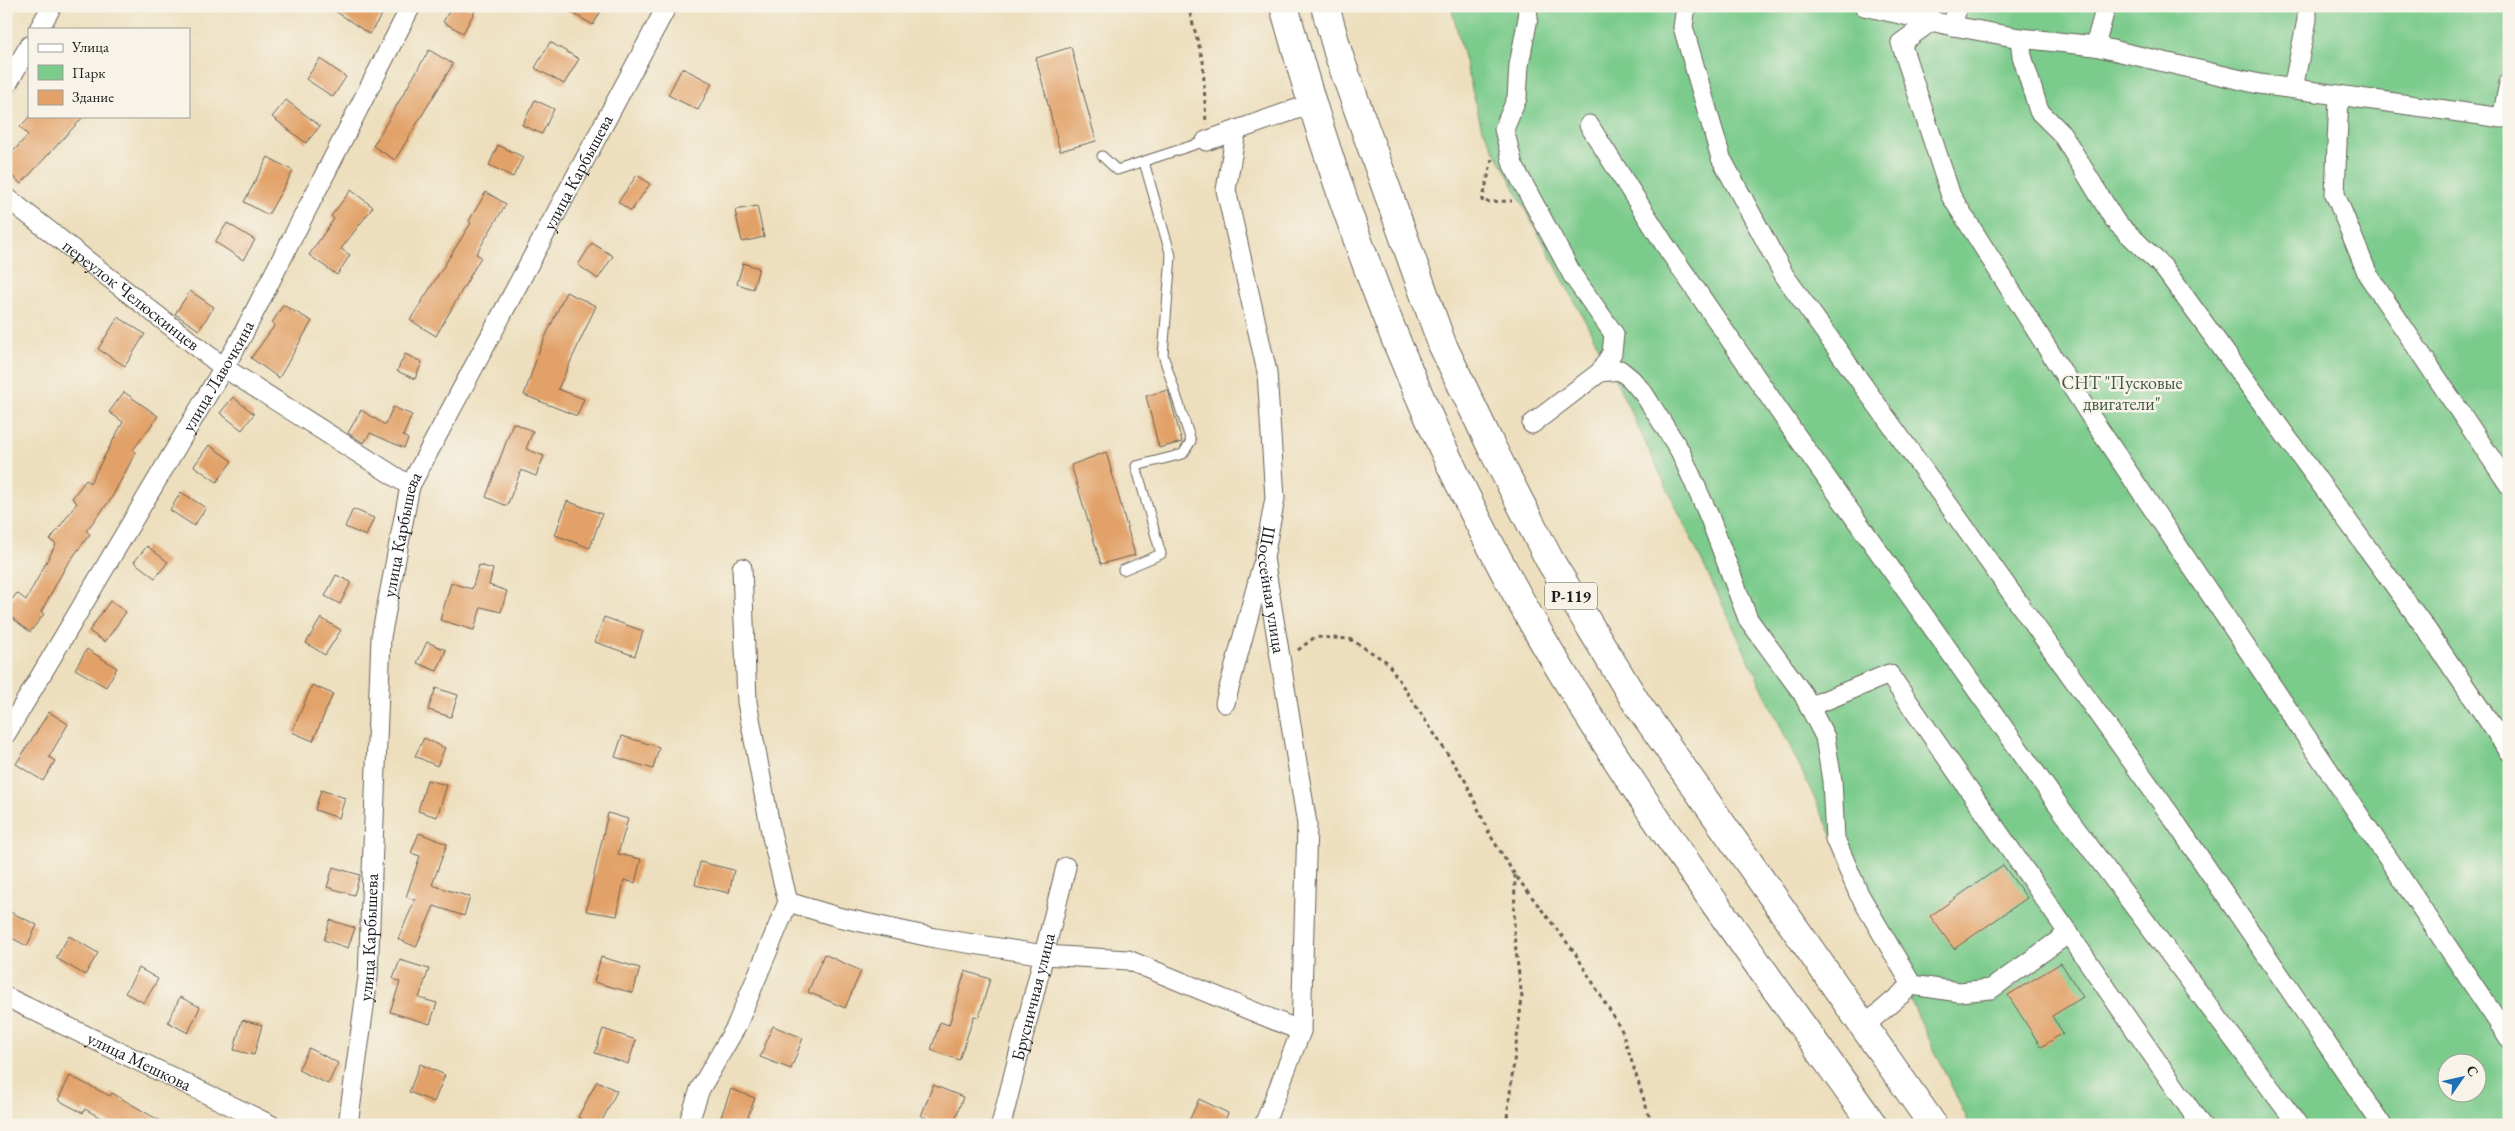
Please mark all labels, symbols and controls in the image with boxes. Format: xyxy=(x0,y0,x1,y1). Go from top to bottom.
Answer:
legend xyxy=(28,28,190,118)
text: Улица xyxy=(71,37,109,56)
text: Парк xyxy=(72,63,105,82)
text: Здание xyxy=(72,87,114,106)
street label: улица Карбышева xyxy=(537,110,618,234)
street label: переулок Челюскинцев xyxy=(58,234,205,356)
street label: улица Лавочкина xyxy=(176,316,259,436)
park label: СНТ "Пусковые двигатели" xyxy=(2061,371,2183,415)
street label: улица Карбышева xyxy=(377,467,427,599)
street label: Шоссейная улица xyxy=(1253,525,1291,656)
road number: Р-119 xyxy=(1545,582,1597,610)
street label: улица Карбышева xyxy=(353,872,383,1003)
street label: Брусничная улица xyxy=(1006,930,1060,1063)
street label: улица Мешкова xyxy=(84,1026,196,1096)
north arrow xyxy=(2438,1054,2488,1104)
text: С xyxy=(2463,1062,2483,1080)

